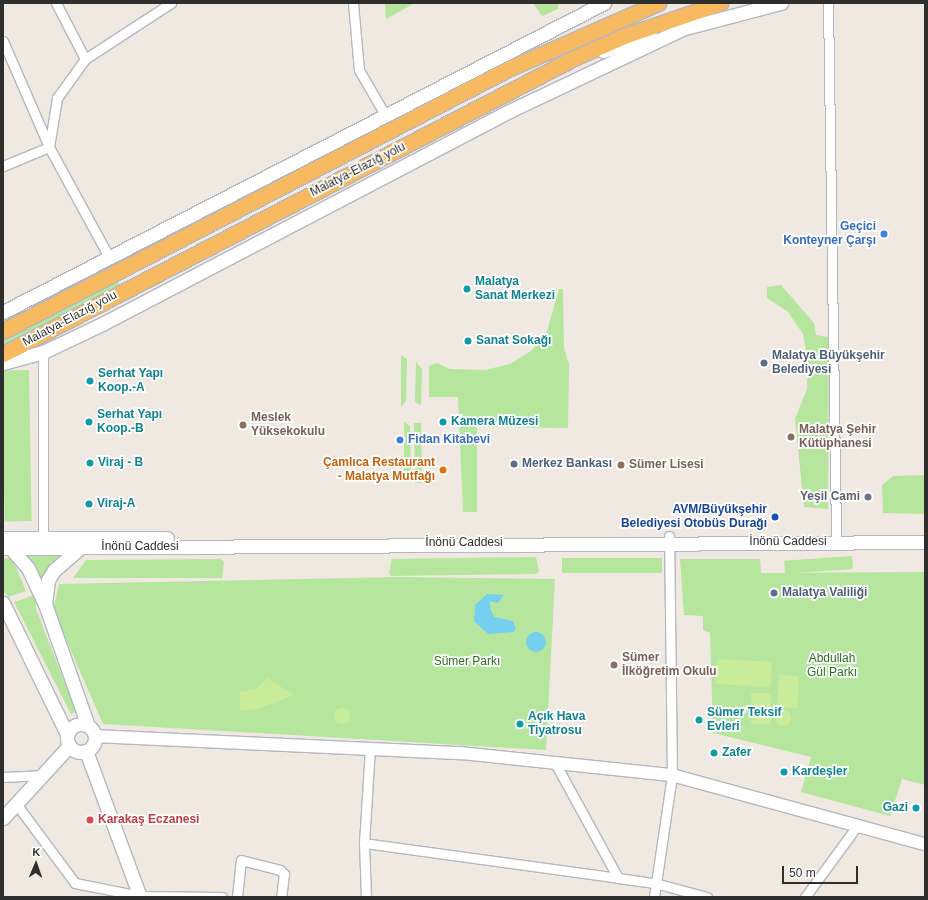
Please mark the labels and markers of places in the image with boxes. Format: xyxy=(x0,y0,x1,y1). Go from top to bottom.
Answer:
place label: Geçici Konteyner Çarşı xyxy=(783,220,876,248)
marker: Geçici Konteyner Çarşı xyxy=(879,229,889,239)
place label: Malatya Sanat Merkezi xyxy=(475,275,555,303)
marker: Malatya Sanat Merkezi xyxy=(462,284,472,294)
place label: Sanat Sokağı xyxy=(476,334,551,348)
marker: Sanat Sokağı xyxy=(463,336,473,346)
place label: Malatya Büyükşehir Belediyesi xyxy=(772,349,885,377)
marker: Malatya Büyükşehir Belediyesi xyxy=(759,358,769,368)
place label: Serhat Yapı Koop.-A xyxy=(98,367,163,395)
marker: Serhat Yapı Koop.-A xyxy=(85,376,95,386)
place label: Serhat Yapı Koop.-B xyxy=(97,408,162,436)
place label: Meslek Yüksekokulu xyxy=(251,411,325,439)
place label: Kamera Müzesi xyxy=(451,415,538,429)
marker: Serhat Yapı Koop.-B xyxy=(84,417,94,427)
marker: Kamera Müzesi xyxy=(438,417,448,427)
marker: Meslek Yüksekokulu xyxy=(238,420,248,430)
place label: Malatya Şehir Kütüphanesi xyxy=(799,423,876,451)
marker: Malatya Şehir Kütüphanesi xyxy=(786,432,796,442)
place label: Fidan Kitabevi xyxy=(408,433,490,447)
marker: Fidan Kitabevi xyxy=(395,435,405,445)
place label: Viraj - B xyxy=(98,456,143,470)
place label: Çamlıca Restaurant - Malatya Mutfağı xyxy=(323,456,435,484)
place label: Merkez Bankası xyxy=(522,457,612,471)
marker: Viraj - B xyxy=(85,458,95,468)
place label: Sümer Lisesi xyxy=(629,458,704,472)
marker: Merkez Bankası xyxy=(509,459,519,469)
marker: Sümer Lisesi xyxy=(616,460,626,470)
marker: Çamlıca Restaurant - Malatya Mutfağı xyxy=(438,465,448,475)
place label: Yeşil Cami xyxy=(800,490,860,504)
marker: Yeşil Cami xyxy=(863,492,873,502)
place label: Viraj-A xyxy=(97,497,135,511)
marker: Viraj-A xyxy=(84,499,94,509)
place label: AVM/Büyükşehir Belediyesi Otobüs Durağı xyxy=(621,503,767,531)
marker: AVM/Büyükşehir Belediyesi Otobüs Durağı xyxy=(770,512,780,522)
place label: Malatya Valiliği xyxy=(782,586,867,600)
marker: Malatya Valiliği xyxy=(769,588,779,598)
place label: Sümer İlköğretim Okulu xyxy=(622,651,717,679)
marker: Sümer İlköğretim Okulu xyxy=(609,660,619,670)
place label: Sümer Teksif Evleri xyxy=(707,706,781,734)
place label: Açık Hava Tiyatrosu xyxy=(528,710,585,738)
marker: Sümer Teksif Evleri xyxy=(694,715,704,725)
marker: Açık Hava Tiyatrosu xyxy=(515,719,525,729)
place label: Zafer xyxy=(722,746,751,760)
marker: Zafer xyxy=(709,748,719,758)
place label: Kardeşler xyxy=(792,765,847,779)
marker: Kardeşler xyxy=(779,767,789,777)
place label: Gazi xyxy=(883,801,908,815)
marker: Gazi xyxy=(911,803,921,813)
place label: Karakaş Eczanesi xyxy=(98,813,199,827)
marker: Karakaş Eczanesi xyxy=(85,815,95,825)

